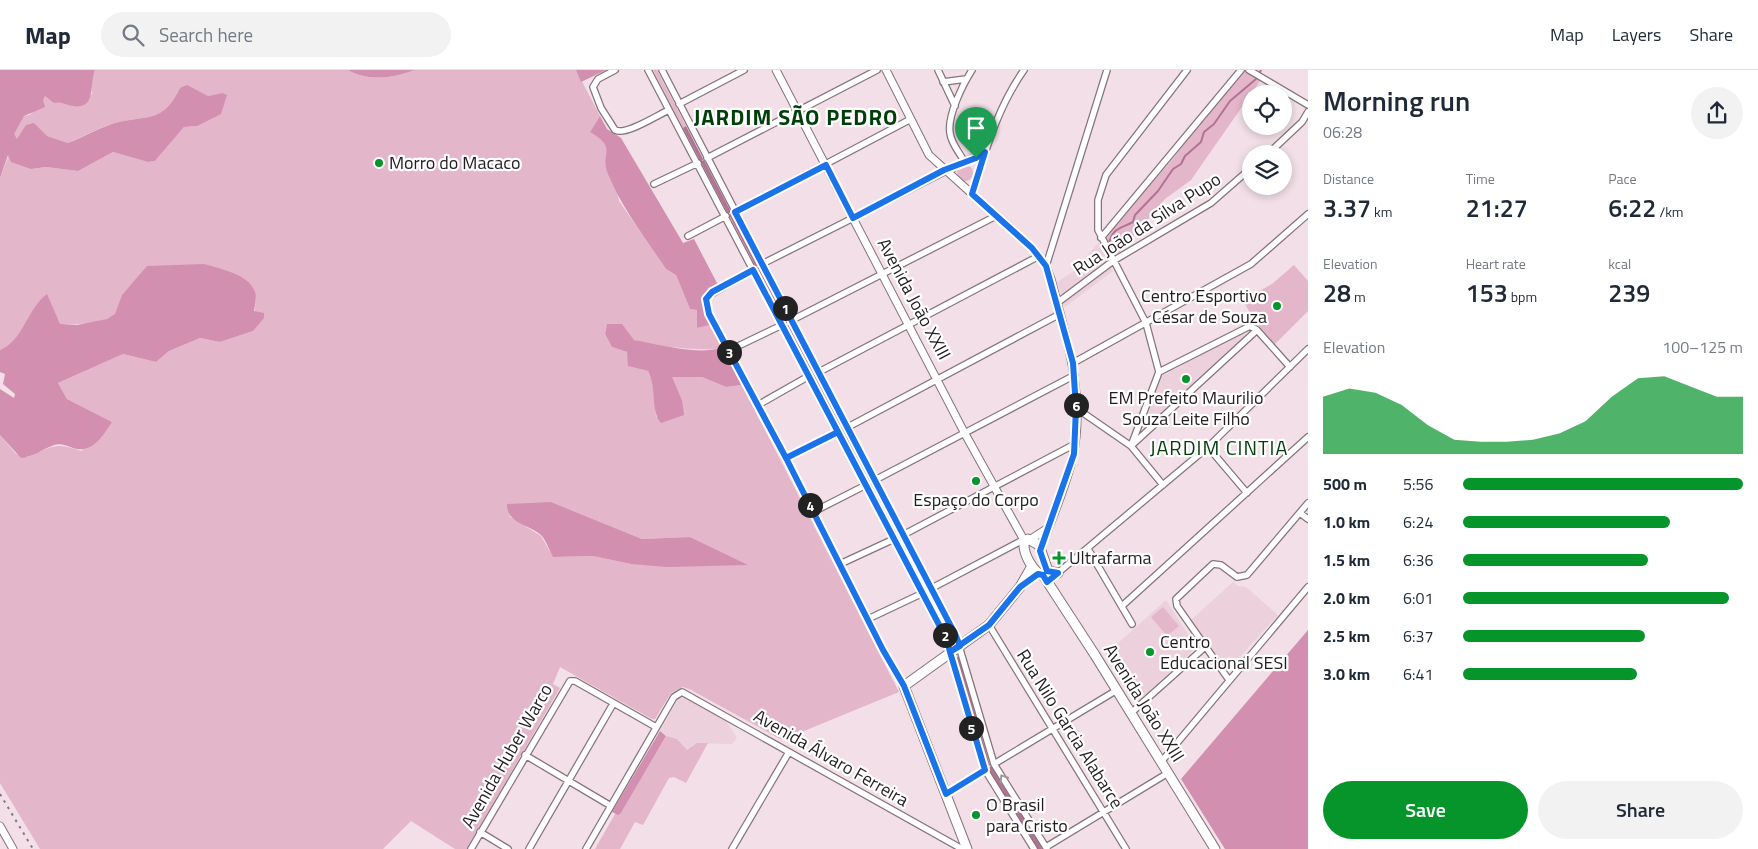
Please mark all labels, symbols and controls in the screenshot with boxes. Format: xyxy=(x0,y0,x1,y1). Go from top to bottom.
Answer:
search box xyxy=(101,12,451,57)
text: Map xyxy=(25,17,71,53)
text: Search here xyxy=(159,20,253,49)
icon: search xyxy=(119,21,147,49)
text: Map xyxy=(1550,21,1584,48)
text: Layers xyxy=(1612,21,1661,48)
text: Share xyxy=(1689,21,1733,48)
text: Morning run xyxy=(1323,79,1470,122)
map controls xyxy=(1242,85,1292,195)
button: locate xyxy=(1242,85,1292,135)
button: share xyxy=(1691,87,1743,139)
district label: JARDIM SÃO PEDRO xyxy=(694,100,898,134)
pin xyxy=(955,107,997,158)
icon: arrive xyxy=(962,114,990,142)
text: 06:28 xyxy=(1323,120,1362,144)
button: layers xyxy=(1242,145,1292,195)
place label: Morro do Macaco xyxy=(389,149,521,176)
marker: Morro do Macaco xyxy=(373,157,385,169)
street label: Rua João da Silva Pupo xyxy=(1067,165,1226,282)
text: Distance xyxy=(1323,168,1374,189)
text: Time xyxy=(1466,168,1495,189)
text: Pace xyxy=(1608,168,1637,189)
text: 3.37 xyxy=(1323,189,1371,227)
text: 21:27 xyxy=(1466,189,1528,227)
text: 6:22 xyxy=(1608,189,1656,227)
text: km xyxy=(1371,201,1392,222)
text: /km xyxy=(1656,201,1684,222)
street label: Avenida João XXIII xyxy=(871,233,958,365)
text: Elevation xyxy=(1323,253,1377,274)
text: Heart rate xyxy=(1466,253,1526,274)
text: kcal xyxy=(1608,253,1631,274)
text: 28 xyxy=(1323,274,1351,312)
text: 153 xyxy=(1466,274,1508,312)
text: 239 xyxy=(1608,274,1650,312)
place label: Centro Esportivo César de Souza xyxy=(1141,282,1267,330)
text: m xyxy=(1351,286,1366,307)
text: bpm xyxy=(1508,286,1537,307)
pin: 1 xyxy=(772,296,798,320)
text: 1 xyxy=(782,298,789,319)
marker: Centro Esportivo César de Souza xyxy=(1271,300,1283,312)
text: Elevation xyxy=(1323,335,1385,359)
text: 100–125 m xyxy=(1662,335,1743,359)
pin: 3 xyxy=(716,340,742,364)
text: 3 xyxy=(726,342,733,363)
marker: EM Prefeito Maurilio Souza Leite Filho xyxy=(1180,373,1192,385)
place label: EM Prefeito Maurilio Souza Leite Filho xyxy=(1109,384,1263,432)
pin: 6 xyxy=(1064,392,1088,418)
text: 6 xyxy=(1073,395,1080,416)
district label: JARDIM CINTIA xyxy=(1150,432,1288,463)
text: 500 m xyxy=(1323,472,1367,496)
text: 5:56 xyxy=(1403,472,1433,496)
marker: Espaço do Corpo xyxy=(970,475,982,487)
place label: Espaço do Corpo xyxy=(913,486,1039,513)
pin: 4 xyxy=(798,492,822,518)
text: 4 xyxy=(807,495,814,516)
text: 1.0 km xyxy=(1323,510,1370,534)
text: 6:24 xyxy=(1403,510,1433,534)
place label: Ultrafarma xyxy=(1069,544,1152,571)
text: 1.5 km xyxy=(1323,548,1370,572)
text: 6:36 xyxy=(1403,548,1433,572)
marker: Ultrafarma xyxy=(1053,552,1065,564)
text: 2.0 km xyxy=(1323,586,1370,610)
text: 6:01 xyxy=(1403,586,1433,610)
pin: 2 xyxy=(932,622,958,648)
text: 2.5 km xyxy=(1323,624,1370,648)
text: 6:37 xyxy=(1403,624,1433,648)
text: 2 xyxy=(942,625,949,646)
place label: Centro Educacional SESI xyxy=(1160,628,1288,676)
street label: Avenida João XXIII xyxy=(1097,639,1192,767)
street label: Rua Nilo Garcia Alabarce xyxy=(1010,644,1130,814)
marker: Centro Educacional SESI xyxy=(1144,646,1156,658)
text: 3.0 km xyxy=(1323,662,1370,686)
text: 6:41 xyxy=(1403,662,1433,686)
street label: Avenida Huber Warco xyxy=(454,679,559,833)
street label: Avenida Álvaro Ferreira xyxy=(749,702,914,813)
pin: 5 xyxy=(958,716,984,740)
text: 5 xyxy=(968,718,975,739)
one-way arrow xyxy=(999,774,1009,783)
button: Save xyxy=(1323,781,1528,839)
button: Share xyxy=(1538,781,1743,839)
place label: O Brasil para Cristo xyxy=(986,791,1068,839)
marker: O Brasil para Cristo xyxy=(970,809,982,821)

